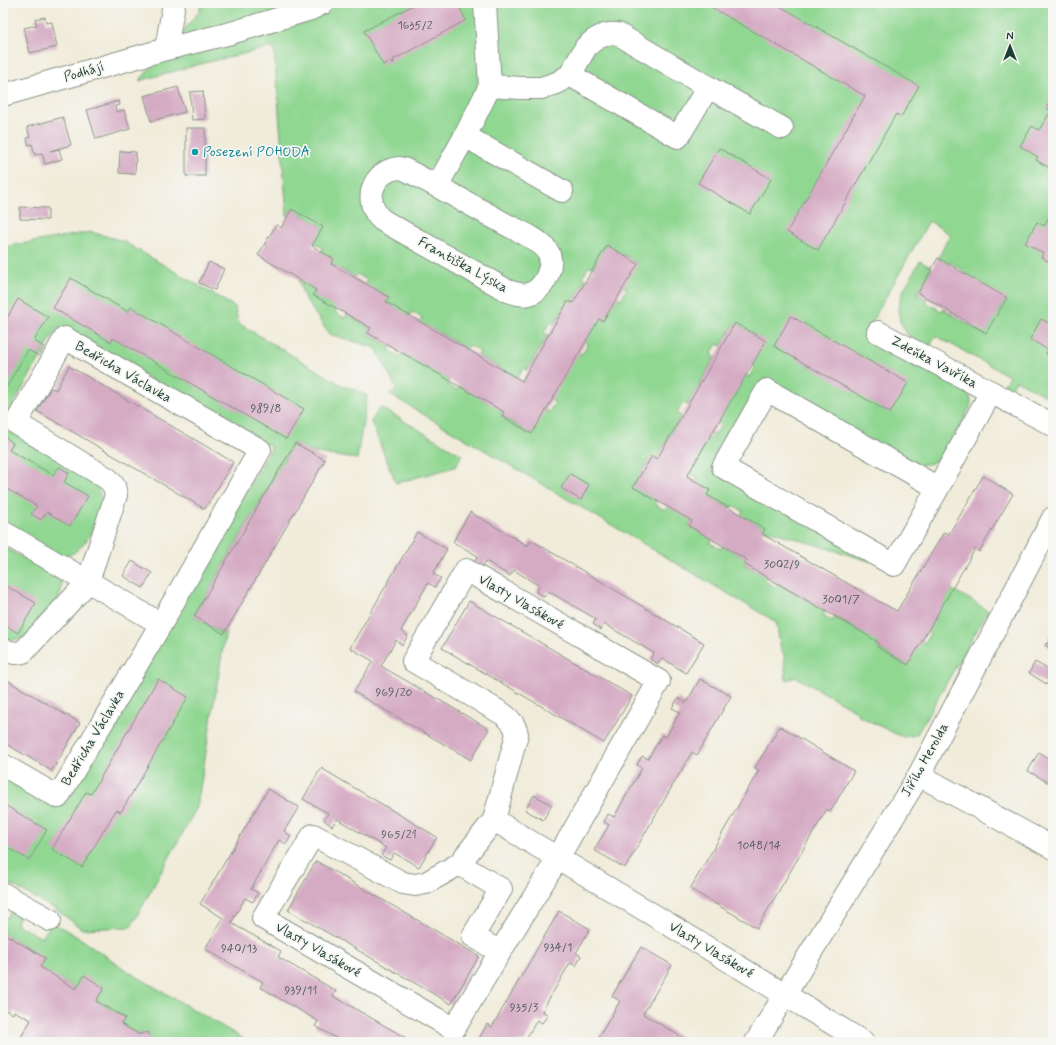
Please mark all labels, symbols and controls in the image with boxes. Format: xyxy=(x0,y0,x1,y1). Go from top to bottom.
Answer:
house number: 1635/2 xyxy=(397,18,433,34)
north arrow xyxy=(990,26,1030,66)
text: N xyxy=(1006,30,1014,44)
street label: Podhájí xyxy=(62,58,106,86)
place label: Posezení POHODA xyxy=(203,143,310,161)
marker: Posezení POHODA xyxy=(190,147,200,157)
street label: Františka Lýska xyxy=(415,233,511,297)
street label: Zdeňka Vavříka xyxy=(887,332,981,392)
street label: Bedřicha Václavka xyxy=(71,337,175,407)
house number: 989/8 xyxy=(251,401,281,417)
house number: 3002/9 xyxy=(764,557,800,573)
street label: Vlasty Vlasákové xyxy=(475,570,567,634)
house number: 3001/7 xyxy=(822,592,860,608)
house number: 969/20 xyxy=(376,685,413,701)
street label: Bedřicha Václavka xyxy=(57,687,129,789)
street label: Jiřího Herolda xyxy=(897,720,953,800)
house number: 965/21 xyxy=(381,827,417,843)
house number: 1048/14 xyxy=(737,838,781,854)
street label: Vlasty Vlasákové xyxy=(272,918,364,982)
street label: Vlasty Vlasákové xyxy=(665,918,757,982)
house number: 934/1 xyxy=(544,940,572,956)
house number: 940/13 xyxy=(221,941,257,957)
house number: 939/11 xyxy=(284,983,318,999)
house number: 935/3 xyxy=(510,1000,539,1016)

